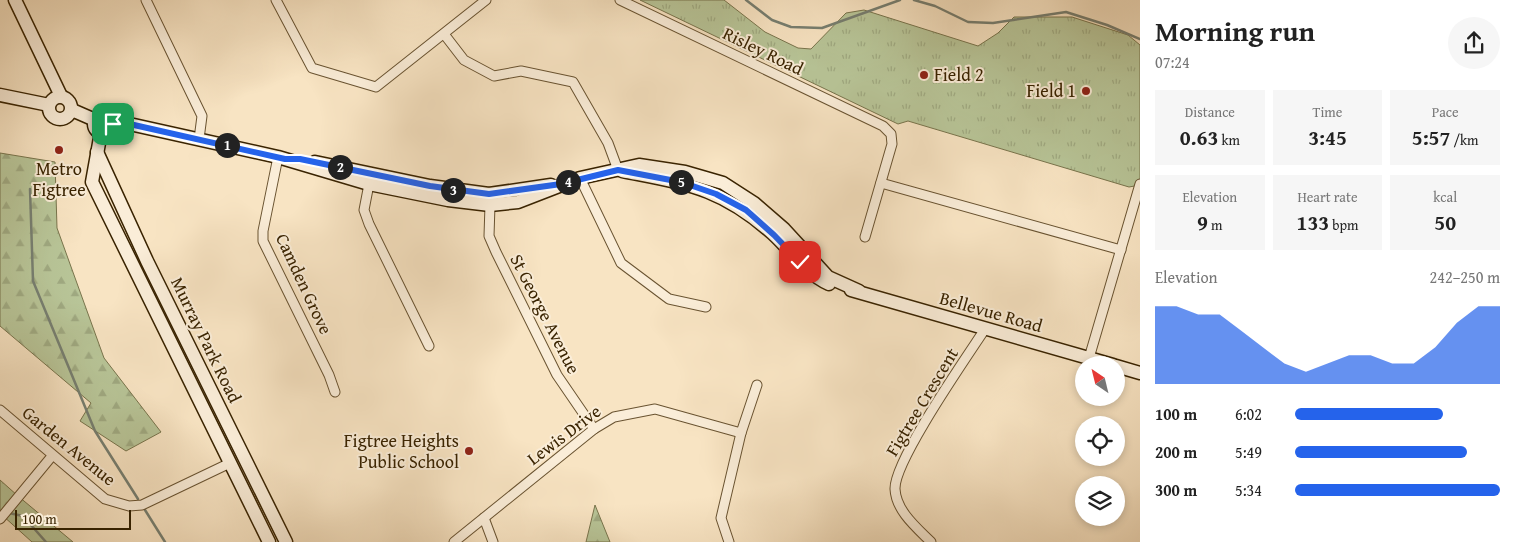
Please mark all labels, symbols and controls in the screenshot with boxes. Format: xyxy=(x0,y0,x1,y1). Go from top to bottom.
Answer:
text: Morning run xyxy=(1155,10,1315,51)
button: share xyxy=(1448,17,1500,69)
street label: Risley Road xyxy=(718,19,808,82)
text: 07:24 xyxy=(1155,50,1190,74)
place label: Field 2 xyxy=(934,61,984,88)
marker: Field 2 xyxy=(918,69,930,81)
place label: Field 1 xyxy=(1026,77,1076,104)
marker: Field 1 xyxy=(1080,85,1092,97)
text: Distance xyxy=(1185,102,1235,122)
text: Time xyxy=(1313,102,1342,122)
text: Pace xyxy=(1432,102,1459,122)
pin xyxy=(92,103,134,145)
icon: arrive xyxy=(99,110,127,138)
text: 0.63 xyxy=(1180,122,1218,153)
text: 3:45 xyxy=(1308,122,1347,153)
text: 5:57 xyxy=(1412,122,1450,153)
text: km xyxy=(1218,130,1240,150)
text: /km xyxy=(1450,130,1479,150)
pin: 1 xyxy=(214,132,240,158)
text: 1 xyxy=(224,135,231,155)
marker: Metro Figtree xyxy=(53,144,65,156)
pin: 2 xyxy=(328,154,352,180)
place label: Metro Figtree xyxy=(32,155,86,203)
text: 2 xyxy=(337,157,344,177)
pin: 4 xyxy=(556,170,580,194)
pin: 5 xyxy=(668,170,694,194)
text: 4 xyxy=(565,172,572,192)
text: 5 xyxy=(678,172,685,192)
pin: 3 xyxy=(440,178,466,202)
text: 3 xyxy=(450,180,457,200)
text: Elevation xyxy=(1182,187,1237,207)
text: Heart rate xyxy=(1297,187,1358,207)
text: kcal xyxy=(1433,187,1457,207)
text: 9 xyxy=(1197,207,1208,238)
text: 133 xyxy=(1297,207,1329,238)
text: 50 xyxy=(1434,207,1456,238)
text: m xyxy=(1208,215,1223,235)
text: bpm xyxy=(1329,215,1358,235)
street label: Camden Grove xyxy=(269,229,340,339)
pin xyxy=(779,241,821,283)
icon: check xyxy=(786,248,814,276)
street label: St George Avenue xyxy=(504,249,587,378)
text: Elevation xyxy=(1155,265,1218,289)
text: 242–250 m xyxy=(1430,265,1500,289)
street label: Murray Park Road xyxy=(164,272,249,408)
street label: Bellevue Road xyxy=(936,284,1046,339)
street label: Figtree Crescent xyxy=(878,342,965,461)
north arrow xyxy=(1075,356,1125,406)
map controls xyxy=(1075,356,1125,526)
street label: Lewis Drive xyxy=(521,398,606,471)
street label: Garden Avenue xyxy=(17,399,122,492)
text: 100 m xyxy=(1155,402,1197,426)
text: 6:02 xyxy=(1235,402,1262,426)
button: locate xyxy=(1075,416,1125,466)
place label: Figtree Heights Public School xyxy=(344,427,459,475)
text: 200 m xyxy=(1155,440,1197,464)
text: 5:49 xyxy=(1235,440,1262,464)
marker: Figtree Heights Public School xyxy=(463,445,475,457)
button: layers xyxy=(1075,476,1125,526)
text: 300 m xyxy=(1155,478,1197,502)
text: 5:34 xyxy=(1235,478,1262,502)
scale bar xyxy=(15,507,131,530)
text: 100 m xyxy=(22,509,57,529)

